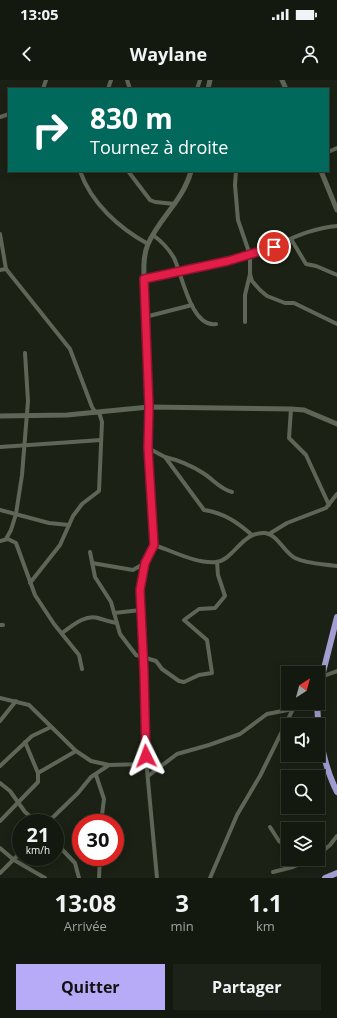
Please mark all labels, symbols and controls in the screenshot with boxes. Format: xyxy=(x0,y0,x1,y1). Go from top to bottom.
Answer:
text: 13:05 xyxy=(20,4,59,24)
text: Waylane xyxy=(130,42,207,66)
icon: back xyxy=(16,43,38,65)
icon: person xyxy=(299,43,321,65)
text: 830 m xyxy=(90,99,173,137)
icon: right xyxy=(24,104,76,156)
text: Tournez à droite xyxy=(90,135,228,159)
pin xyxy=(257,230,291,264)
icon: arrive xyxy=(263,236,285,258)
north arrow xyxy=(281,666,325,710)
map controls xyxy=(281,666,325,866)
button: sound xyxy=(281,718,325,762)
position arrow xyxy=(125,735,167,777)
button: search xyxy=(281,770,325,814)
speed limit sign: 30 xyxy=(72,814,124,866)
text: 21 xyxy=(27,821,49,848)
button: layers xyxy=(281,822,325,866)
text: km/h xyxy=(26,843,50,857)
text: 13:08 xyxy=(54,886,116,919)
text: 3 xyxy=(175,886,189,919)
text: 1.1 xyxy=(248,886,283,919)
text: Arrivée xyxy=(64,917,107,935)
text: min xyxy=(171,917,194,935)
text: km xyxy=(256,917,275,935)
button: Quitter xyxy=(16,964,165,1010)
button: Partager xyxy=(173,964,321,1010)

